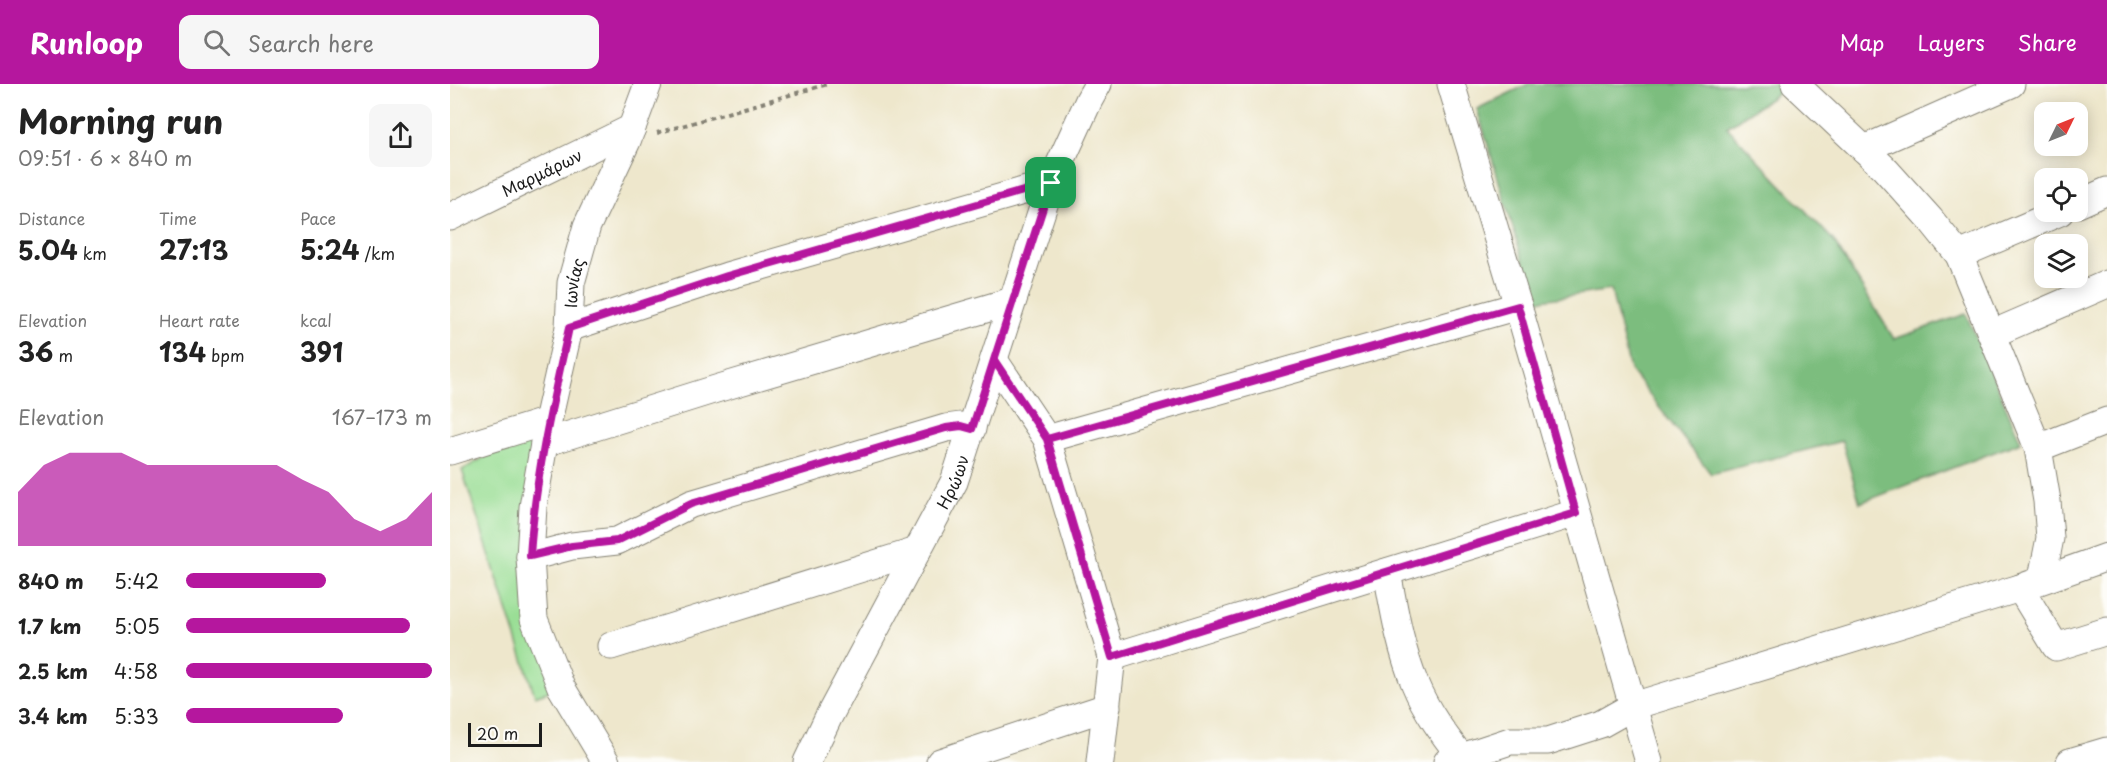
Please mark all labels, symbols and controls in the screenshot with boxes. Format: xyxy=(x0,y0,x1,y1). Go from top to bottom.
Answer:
search box xyxy=(179,15,599,69)
text: Runloop xyxy=(30,21,143,64)
icon: search xyxy=(200,26,233,59)
text: Search here xyxy=(248,26,374,59)
text: Map xyxy=(1840,26,1884,58)
text: Layers xyxy=(1917,26,1985,58)
text: Share xyxy=(2018,26,2077,58)
text: Morning run xyxy=(18,95,223,145)
north arrow xyxy=(2034,102,2088,156)
map controls xyxy=(2034,102,2088,288)
button: share xyxy=(369,104,432,167)
street label: Μαρμάρων xyxy=(497,142,586,202)
text: 09:51 · 6 × 840 m xyxy=(18,143,192,173)
pin xyxy=(1025,157,1076,208)
icon: arrive xyxy=(1034,166,1067,199)
button: locate xyxy=(2034,168,2088,222)
text: Distance xyxy=(18,206,85,230)
text: Time xyxy=(159,206,197,230)
text: Pace xyxy=(300,206,336,230)
text: 5.04 xyxy=(18,230,78,269)
text: 27:13 xyxy=(159,230,228,269)
text: 5:24 xyxy=(300,230,359,269)
button: layers xyxy=(2034,234,2088,288)
text: km xyxy=(78,241,107,265)
text: /km xyxy=(359,241,395,265)
street label: Ιωνίας xyxy=(558,255,590,308)
text: Elevation xyxy=(18,308,87,332)
text: Heart rate xyxy=(159,308,240,332)
text: kcal xyxy=(300,308,332,332)
text: 36 xyxy=(18,332,53,371)
text: 134 xyxy=(159,332,206,371)
text: 391 xyxy=(300,332,343,371)
text: m xyxy=(53,343,73,367)
text: bpm xyxy=(206,343,245,367)
text: Elevation xyxy=(18,402,104,432)
text: 167–173 m xyxy=(332,402,432,432)
street label: Ηρώων xyxy=(930,452,974,513)
text: 840 m xyxy=(18,566,84,596)
text: 5:42 xyxy=(114,566,159,596)
text: 1.7 km xyxy=(18,611,81,641)
text: 5:05 xyxy=(114,611,160,641)
text: 2.5 km xyxy=(18,656,88,686)
text: 4:58 xyxy=(114,656,158,686)
text: 3.4 km xyxy=(18,701,88,731)
text: 5:33 xyxy=(114,701,159,731)
scale bar xyxy=(468,720,542,748)
text: 20 m xyxy=(477,721,518,745)

